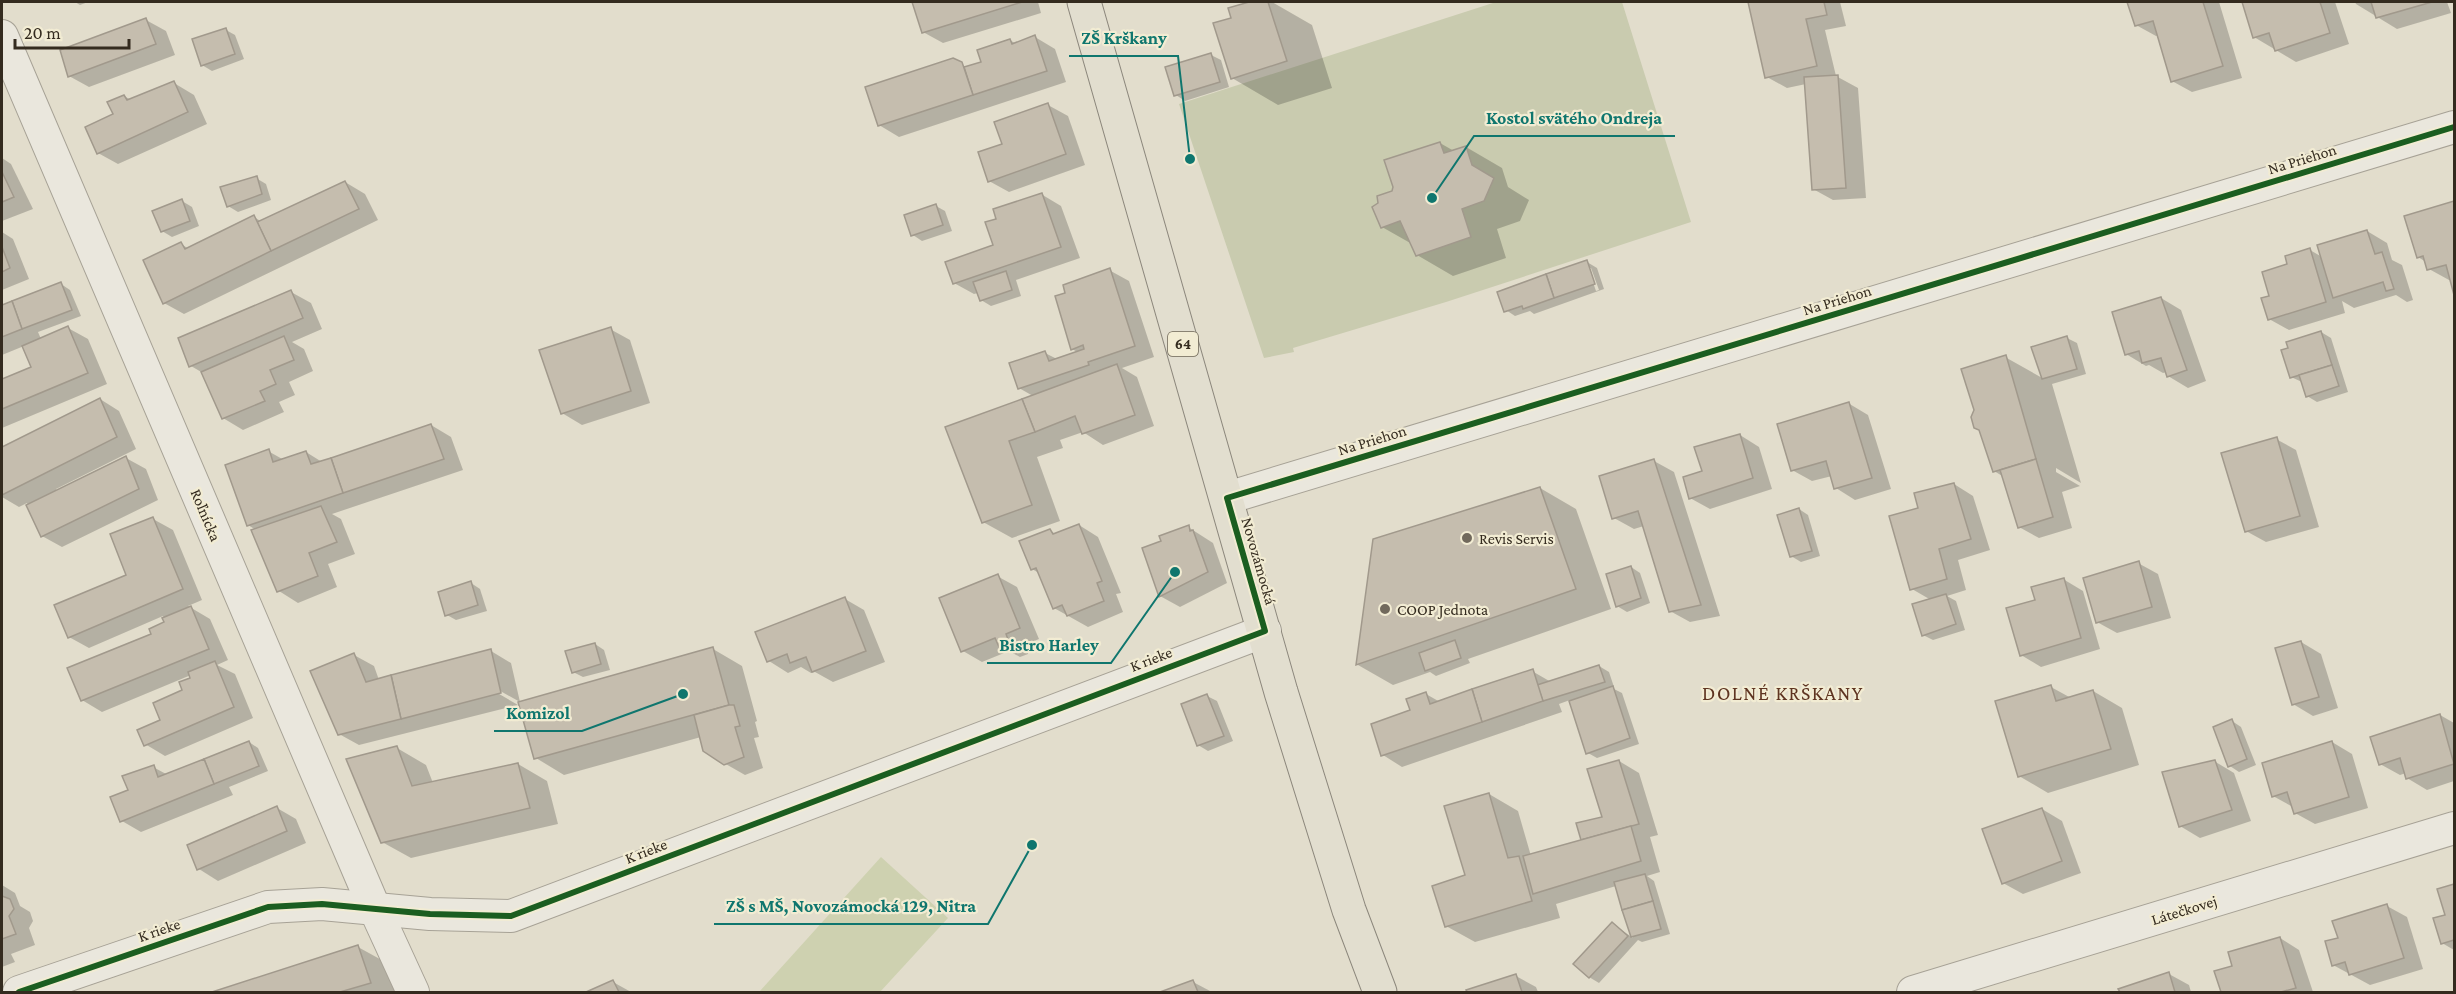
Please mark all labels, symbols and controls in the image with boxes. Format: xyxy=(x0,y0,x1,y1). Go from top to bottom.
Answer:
scale bar xyxy=(15,12,129,50)
callout: ZŠ Krškany xyxy=(1069,20,1178,56)
text: 20 m xyxy=(24,23,61,43)
text: ZŠ Krškany xyxy=(1081,28,1167,48)
callout: Kostol svätého Ondreja xyxy=(1474,100,1675,136)
text: Kostol svätého Ondreja xyxy=(1486,108,1662,129)
street label: Na Priehon xyxy=(2266,140,2339,177)
street label: Na Priehon xyxy=(1801,281,1874,318)
road number: 64 xyxy=(1168,332,1198,356)
street label: Na Priehon xyxy=(1336,421,1409,458)
street label: Roľnícka xyxy=(187,486,225,544)
street label: Novozámocká xyxy=(1238,515,1280,607)
place label: Revis Servis xyxy=(1479,530,1554,547)
marker: Revis Servis xyxy=(1460,531,1474,545)
place label: COOP Jednota xyxy=(1397,601,1489,619)
marker: COOP Jednota xyxy=(1378,602,1392,616)
callout: Bistro Harley xyxy=(987,627,1111,663)
text: Bistro Harley xyxy=(999,635,1099,655)
street label: K rieke xyxy=(1128,643,1174,675)
district label: DOLNÉ KRŠKANY xyxy=(1702,682,1864,704)
callout: Komizol xyxy=(494,695,582,731)
text: Komizol xyxy=(506,703,570,723)
street label: K rieke xyxy=(623,835,669,867)
callout: ZŠ s MŠ, Novozámocká 129, Nitra xyxy=(714,888,988,924)
street label: Látečkovej xyxy=(2149,892,2219,929)
text: ZŠ s MŠ, Novozámocká 129, Nitra xyxy=(726,896,976,916)
street label: K rieke xyxy=(136,915,182,945)

